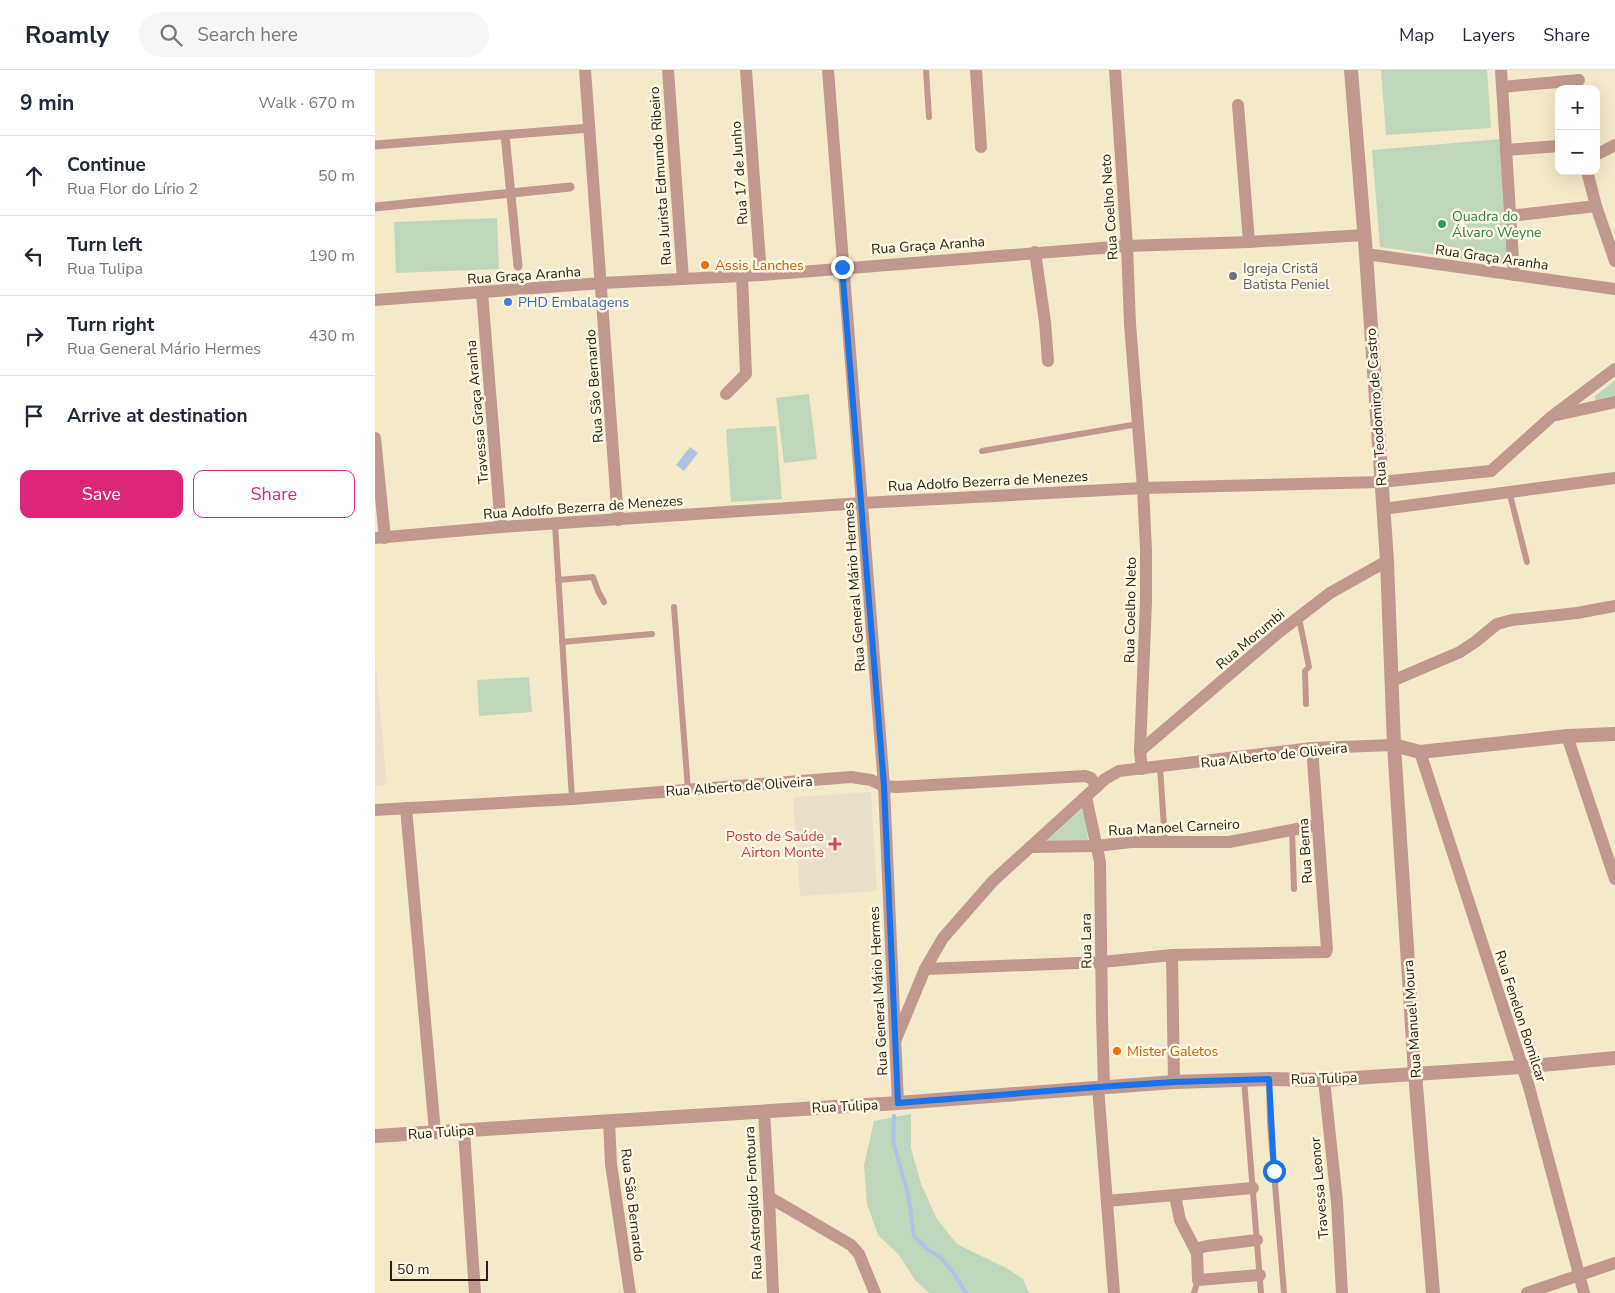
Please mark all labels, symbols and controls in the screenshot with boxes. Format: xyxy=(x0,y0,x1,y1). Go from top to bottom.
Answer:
search box xyxy=(139,12,489,57)
text: Roamly xyxy=(25,19,109,51)
icon: search xyxy=(157,21,185,49)
text: Search here xyxy=(197,22,298,48)
text: Map xyxy=(1399,23,1434,47)
text: Layers xyxy=(1462,23,1515,47)
text: Share xyxy=(1543,23,1590,47)
map controls xyxy=(1555,85,1600,175)
button: + xyxy=(1555,85,1600,130)
street label: Rua Jurista Edmundo Ribeiro xyxy=(645,86,676,266)
text: 9 min xyxy=(20,89,74,117)
text: Walk · 670 m xyxy=(259,92,355,114)
street label: Rua 17 de Junho xyxy=(726,120,753,225)
button: − xyxy=(1555,130,1600,175)
text: Continue xyxy=(67,152,146,178)
street label: Rua Coelho Neto xyxy=(1096,153,1123,261)
icon: ahead xyxy=(20,162,48,190)
text: 50 m xyxy=(318,165,355,187)
text: Rua Flor do Lírio 2 xyxy=(67,178,198,200)
place label: Quadra do Álvaro Weyne xyxy=(1452,207,1542,242)
marker: Quadra do Álvaro Weyne xyxy=(1436,218,1448,230)
text: Turn left xyxy=(67,232,142,258)
street label: Rua Graça Aranha xyxy=(870,232,986,259)
street label: Rua Graça Aranha xyxy=(1434,240,1550,275)
icon: left xyxy=(20,242,48,270)
text: 190 m xyxy=(308,245,355,267)
place label: Assis Lanches xyxy=(715,256,804,275)
route end xyxy=(831,256,854,279)
text: Rua Tulipa xyxy=(67,258,143,280)
marker: Assis Lanches xyxy=(699,259,711,271)
place label: Igreja Cristã Batista Peniel xyxy=(1243,259,1330,294)
street label: Rua Graça Aranha xyxy=(466,262,582,289)
marker: Igreja Cristã Batista Peniel xyxy=(1227,270,1239,282)
place label: PHD Embalagens xyxy=(518,293,629,312)
marker: PHD Embalagens xyxy=(502,296,514,308)
text: Turn right xyxy=(67,312,154,338)
icon: right xyxy=(20,322,48,350)
text: 430 m xyxy=(308,325,355,347)
street label: Rua Teodomiro de Castro xyxy=(1361,327,1392,487)
street label: Rua São Bernardo xyxy=(581,328,608,443)
text: Rua General Mário Hermes xyxy=(67,338,261,360)
street label: Travessa Graça Aranha xyxy=(462,339,493,485)
icon: arrive xyxy=(20,402,48,430)
text: Arrive at destination xyxy=(67,403,248,429)
street label: Rua Adolfo Bezerra de Menezes xyxy=(887,467,1089,496)
button: Save xyxy=(20,470,183,518)
button: Share xyxy=(193,470,355,518)
street label: Rua Adolfo Bezerra de Menezes xyxy=(482,491,684,524)
street label: Rua General Mário Hermes xyxy=(839,501,870,672)
street label: Rua Coelho Neto xyxy=(1120,556,1141,663)
street label: Rua Morumbi xyxy=(1212,605,1289,674)
street label: Rua Alberto de Oliveira xyxy=(1200,738,1348,773)
street label: Rua Alberto de Oliveira xyxy=(665,772,813,801)
street label: Rua Manoel Carneiro xyxy=(1108,815,1240,840)
street label: Rua Berna xyxy=(1294,818,1317,884)
place label: Posto de Saúde Airton Monte xyxy=(726,827,824,862)
marker: Posto de Saúde Airton Monte xyxy=(828,837,842,851)
street label: Rua General Mário Hermes xyxy=(865,905,892,1076)
street label: Rua Lara xyxy=(1077,913,1096,969)
street label: Rua Fenelon Bomilcar xyxy=(1490,948,1551,1084)
street label: Rua Manuel Moura xyxy=(1399,959,1426,1079)
place label: Mister Galetos xyxy=(1127,1042,1218,1061)
marker: Mister Galetos xyxy=(1111,1045,1123,1057)
street label: Rua Tulipa xyxy=(1290,1068,1358,1089)
street label: Rua Tulipa xyxy=(811,1095,879,1118)
street label: Rua Tulipa xyxy=(407,1121,475,1144)
street label: Rua Astrogildo Fontoura xyxy=(740,1126,767,1280)
street label: Travessa Leonor xyxy=(1306,1136,1333,1240)
street label: Rua São Bernardo xyxy=(616,1147,649,1263)
route start xyxy=(1263,1160,1286,1183)
scale bar xyxy=(390,1258,487,1281)
text: 50 m xyxy=(397,1260,429,1279)

